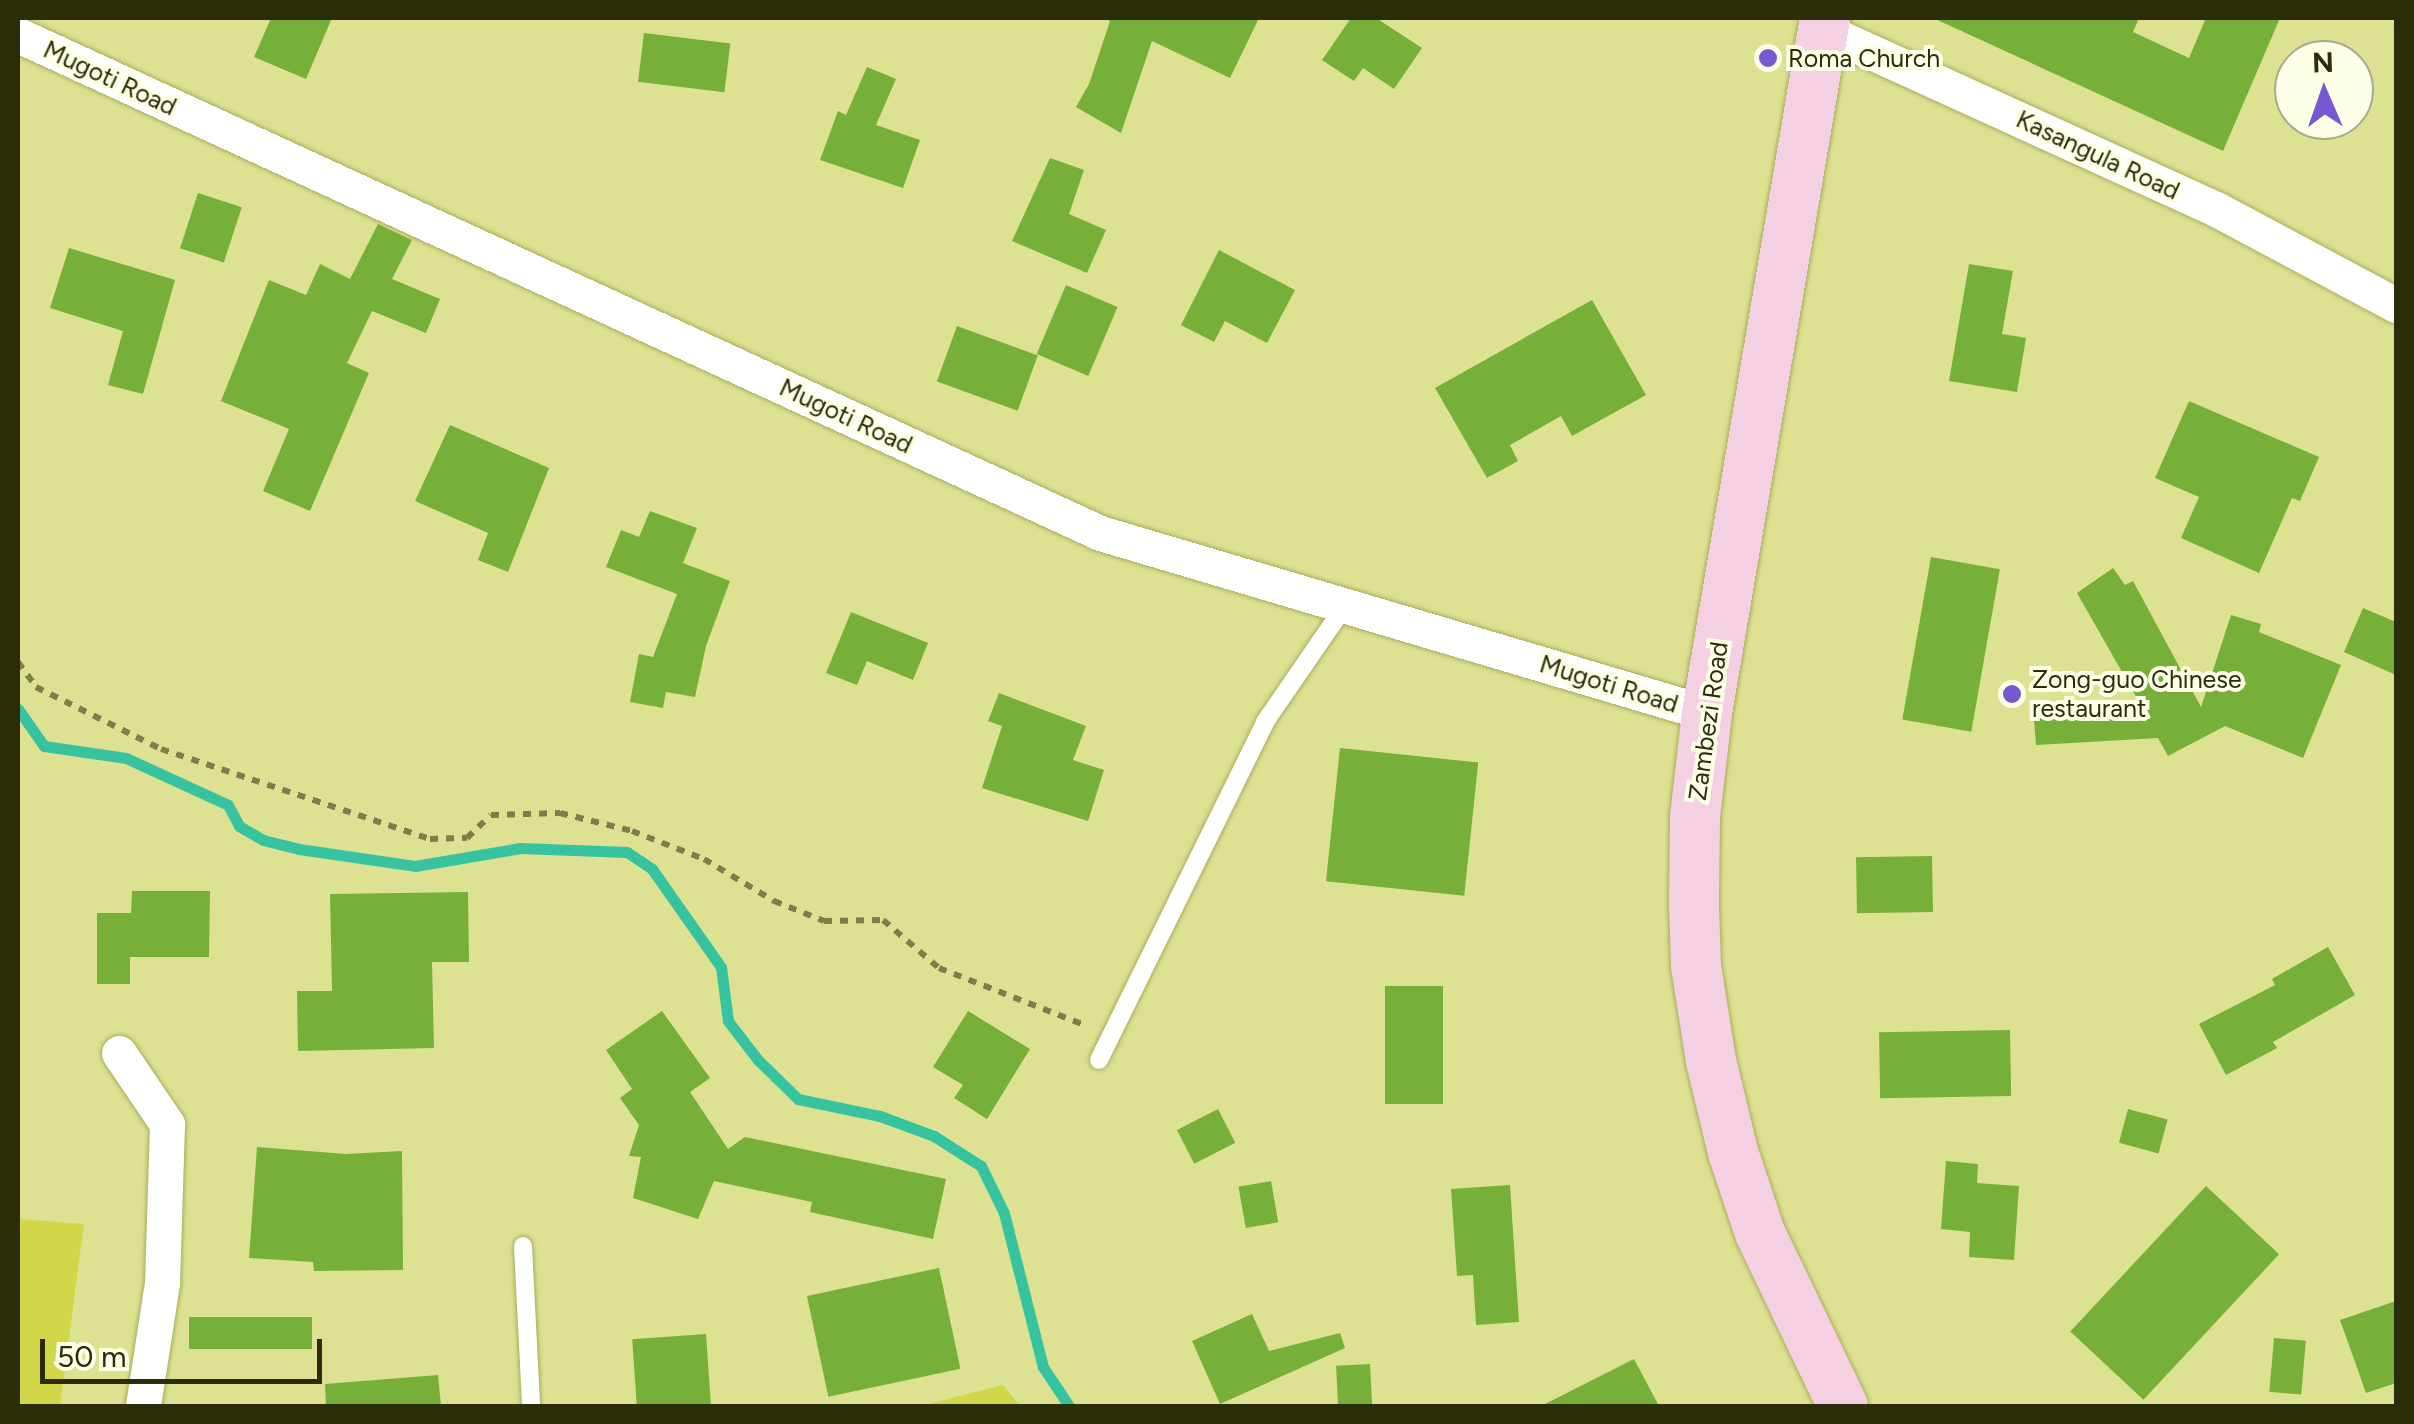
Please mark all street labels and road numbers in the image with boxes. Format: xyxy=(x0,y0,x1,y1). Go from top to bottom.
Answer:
street label: Mugoti Road xyxy=(39,34,181,122)
street label: Kasangula Road xyxy=(2012,104,2184,206)
street label: Mugoti Road xyxy=(775,372,917,460)
street label: Zambezi Road xyxy=(1682,640,1734,802)
street label: Mugoti Road xyxy=(1536,649,1682,719)

